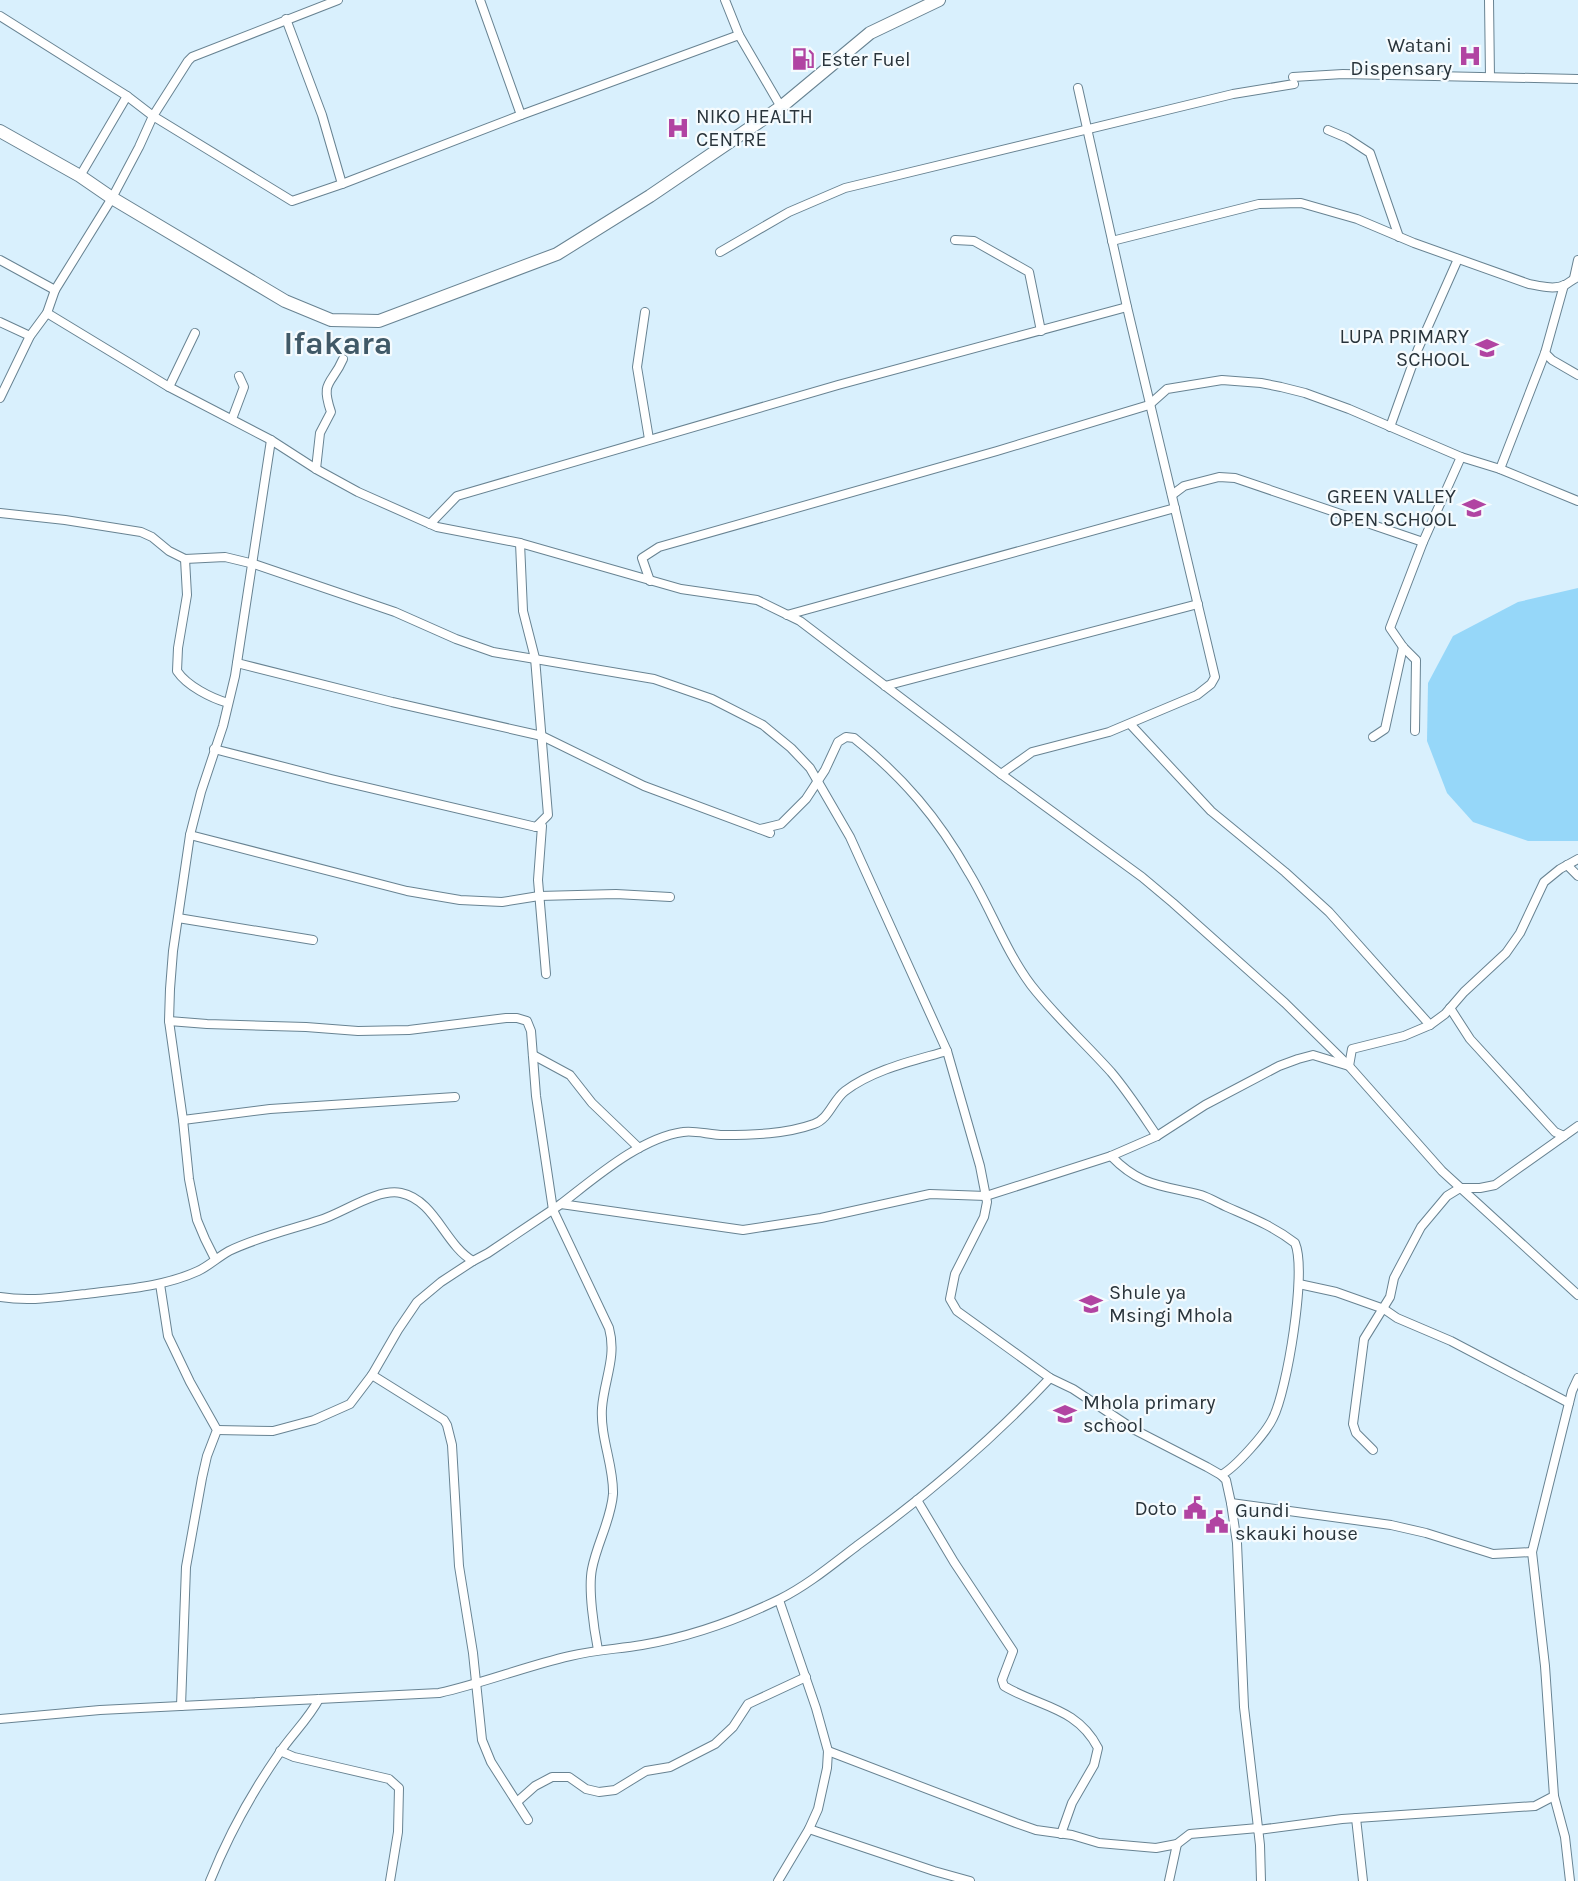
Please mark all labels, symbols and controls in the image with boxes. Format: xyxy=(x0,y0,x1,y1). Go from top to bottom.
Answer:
place label: Watani Dispensary xyxy=(1350,34,1452,80)
hospital icon: Watani Dispensary xyxy=(1457,43,1483,69)
fuel station icon: Ester Fuel xyxy=(790,46,816,72)
place label: Ester Fuel xyxy=(821,48,911,71)
place label: NIKO HEALTH CENTRE xyxy=(696,105,813,151)
hospital icon: NIKO HEALTH CENTRE xyxy=(665,115,691,141)
district label: Ifakara xyxy=(283,325,393,362)
place label: LUPA PRIMARY SCHOOL xyxy=(1339,325,1470,371)
school or university icon: LUPA PRIMARY SCHOOL xyxy=(1474,335,1500,361)
place label: GREEN VALLEY OPEN SCHOOL xyxy=(1327,485,1457,531)
school or university icon: GREEN VALLEY OPEN SCHOOL xyxy=(1461,495,1487,521)
place label: Shule ya Msingi Mhola xyxy=(1109,1281,1233,1327)
school or university icon: Shule ya Msingi Mhola xyxy=(1078,1291,1104,1317)
place label: Mhola primary school xyxy=(1083,1391,1215,1437)
school or university icon: Mhola primary school xyxy=(1052,1401,1078,1427)
public building icon: Doto xyxy=(1182,1495,1208,1521)
place label: Doto xyxy=(1134,1497,1177,1520)
place label: Gundi skauki house xyxy=(1235,1499,1358,1545)
public building icon: Gundi skauki house xyxy=(1204,1509,1230,1535)

